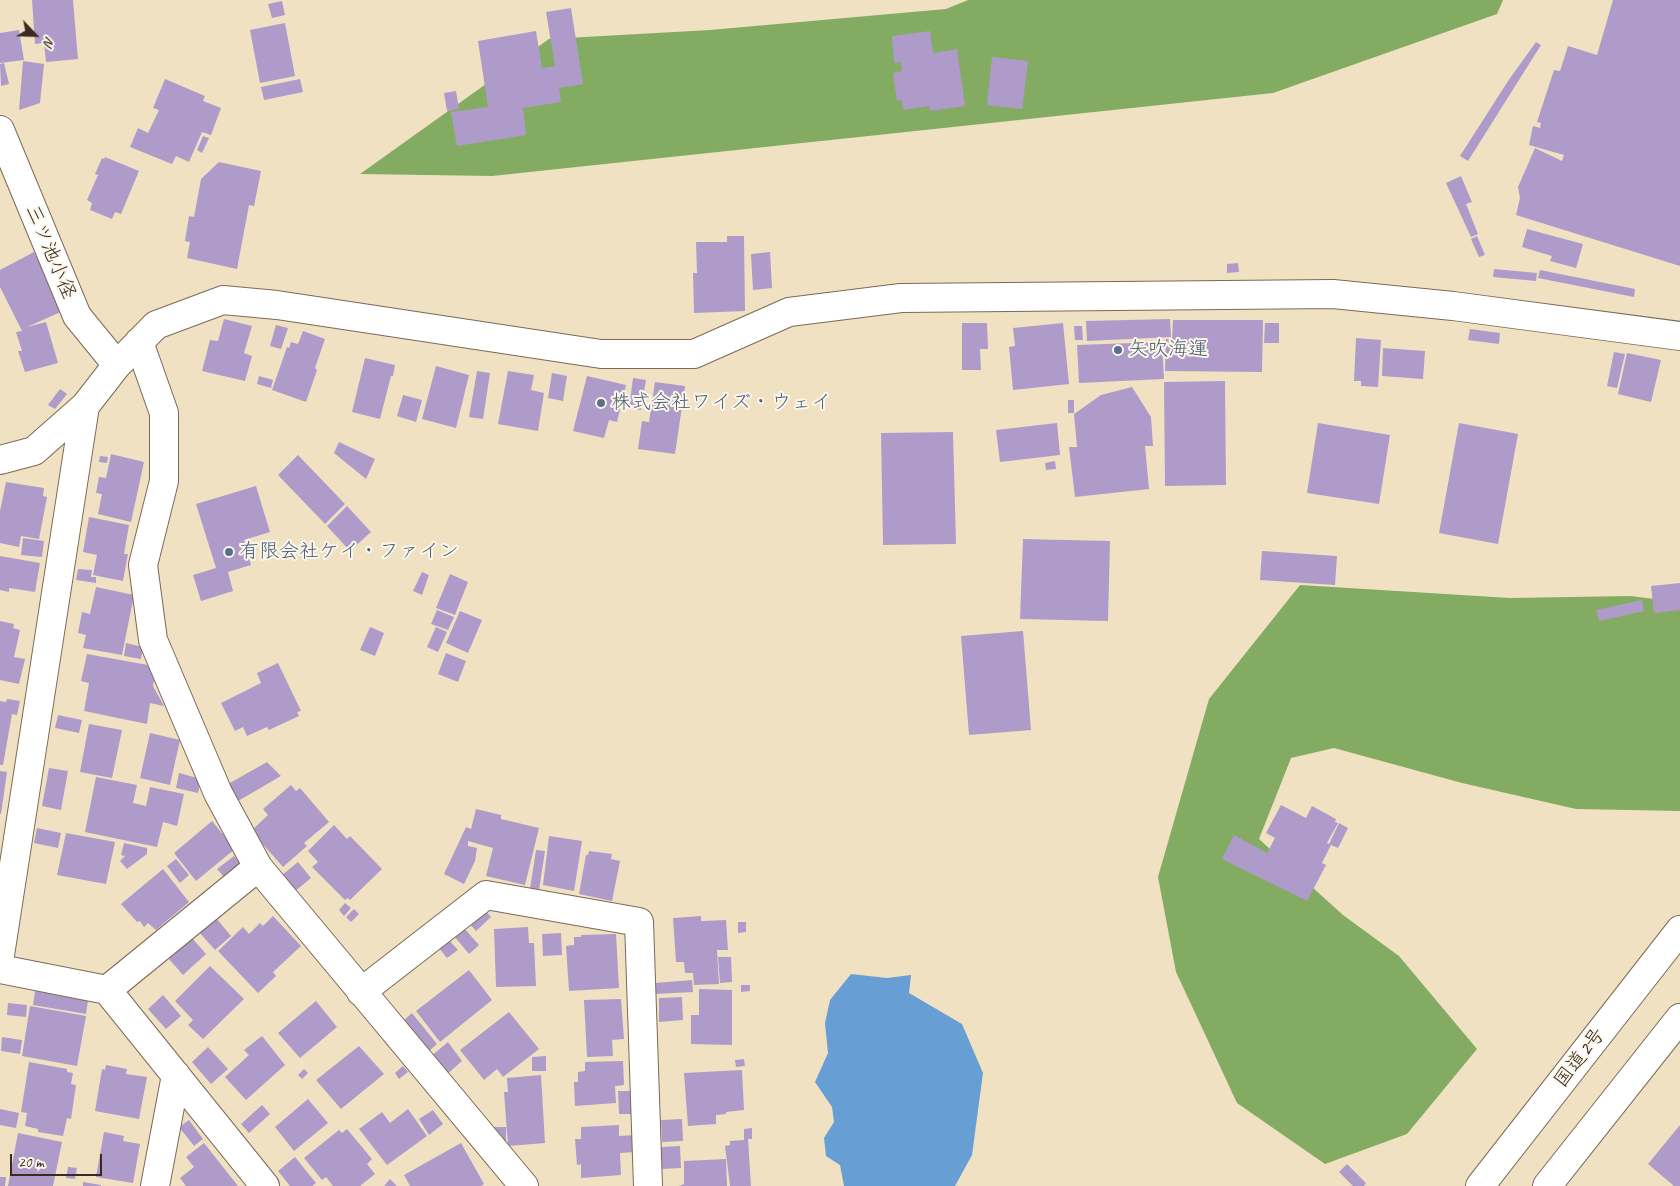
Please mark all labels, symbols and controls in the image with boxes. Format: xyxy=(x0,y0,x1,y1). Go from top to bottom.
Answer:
north arrow xyxy=(10,10,60,60)
text: N xyxy=(40,34,59,49)
street label: 三ツ池小径 xyxy=(19,201,81,303)
place label: 矢吹海運 xyxy=(1128,338,1208,362)
marker: 矢吹海運 xyxy=(1112,344,1124,356)
place label: 株式会社ワイズ・ウェイ xyxy=(611,391,831,415)
marker: 株式会社ワイズ・ウェイ xyxy=(595,397,607,409)
place label: 有限会社ケイ・ファイン xyxy=(239,540,459,564)
marker: 有限会社ケイ・ファイン xyxy=(223,546,235,558)
street label: 国道2号 xyxy=(1549,1023,1611,1093)
scale bar xyxy=(12,1144,105,1176)
text: 20 m xyxy=(18,1153,44,1172)

